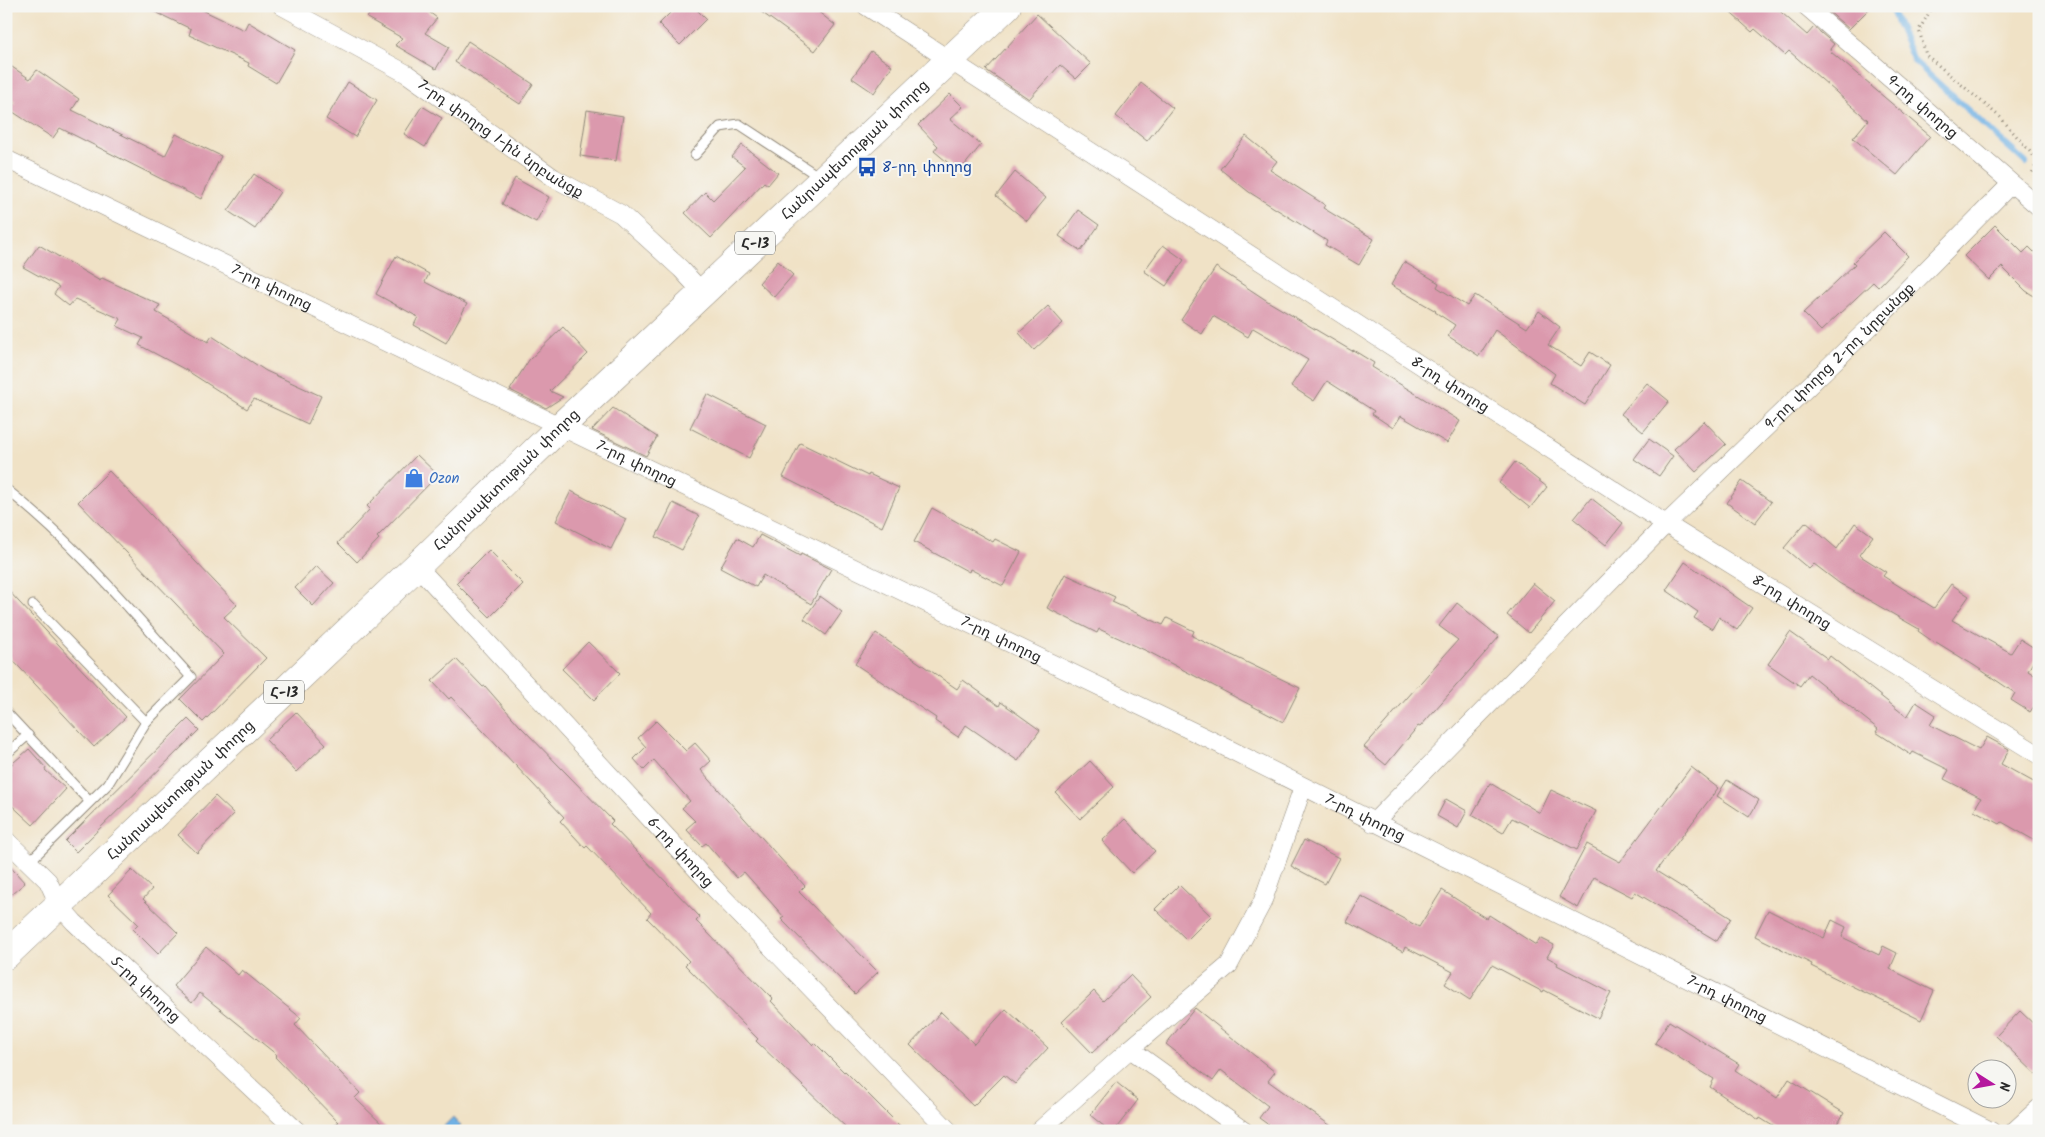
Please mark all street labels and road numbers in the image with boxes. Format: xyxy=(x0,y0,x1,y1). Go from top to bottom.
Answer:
street label: 9-րդ փողոց xyxy=(1881,69,1963,145)
street label: 7-րդ փողոց 1-ին նրբանցք xyxy=(412,74,588,205)
street label: Հանրապետության փողոց xyxy=(776,74,935,226)
road number: Հ-13 xyxy=(735,232,775,254)
street label: 7-րդ փողոց xyxy=(226,258,316,318)
street label: 9-րդ փողոց 2-րդ նրբանցք xyxy=(1759,277,1921,436)
street label: 8-րդ փողոց xyxy=(1405,351,1494,420)
street label: Հանրապետության փողոց xyxy=(428,403,585,557)
street label: 7-րդ փողոց xyxy=(591,434,681,494)
street label: 8-րդ փողոց xyxy=(1747,569,1836,637)
street label: 7-րդ փողոց xyxy=(956,610,1046,670)
road number: Հ-13 xyxy=(264,680,304,704)
street label: Հանրապետության փողոց xyxy=(102,715,260,867)
street label: 7-րդ փողոց xyxy=(1320,788,1409,849)
street label: 6-րդ փողոց xyxy=(641,812,719,894)
street label: 5-րդ փողոց xyxy=(104,951,186,1029)
street label: 7-րդ փողոց xyxy=(1682,969,1771,1030)

